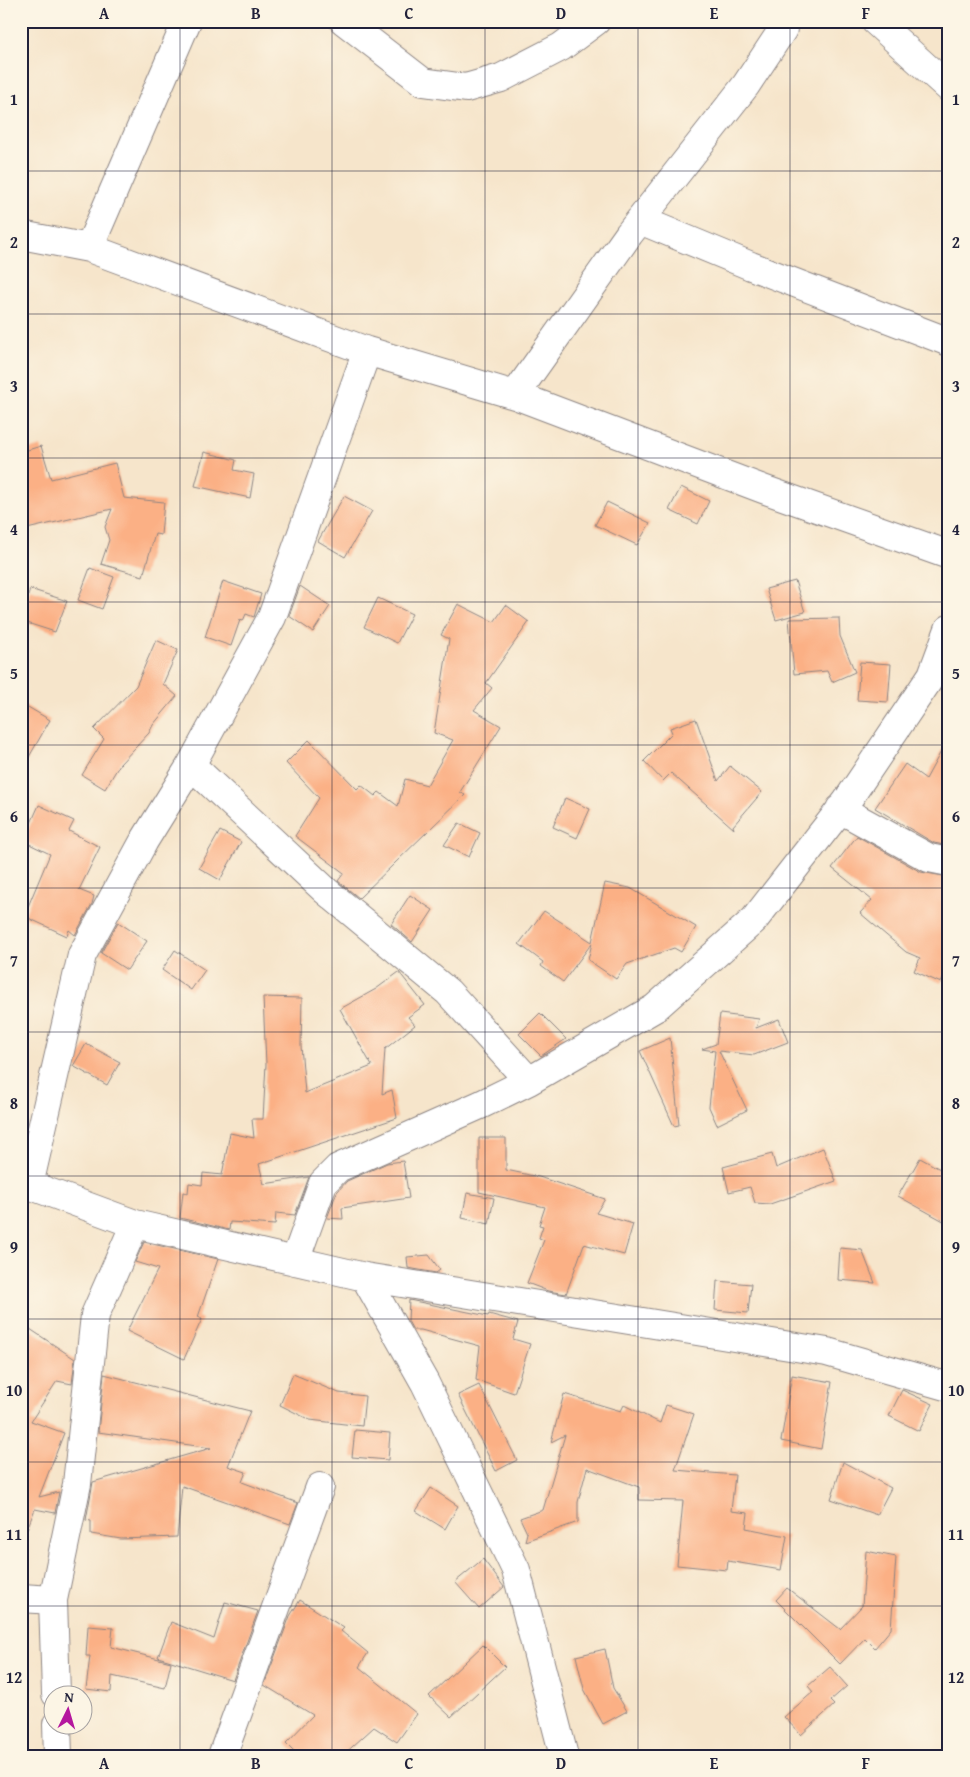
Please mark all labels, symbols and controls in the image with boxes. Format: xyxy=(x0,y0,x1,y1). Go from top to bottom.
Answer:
text: A xyxy=(99,1,110,25)
text: B xyxy=(251,1,261,25)
text: C xyxy=(404,1,414,25)
text: D xyxy=(556,1,566,25)
text: E xyxy=(710,1,719,25)
text: F xyxy=(862,1,870,25)
text: 1 xyxy=(10,87,18,111)
text: 1 xyxy=(952,87,960,111)
text: 2 xyxy=(10,230,18,254)
text: 2 xyxy=(952,230,960,254)
text: 3 xyxy=(10,374,18,398)
text: 3 xyxy=(952,374,960,398)
text: 4 xyxy=(10,517,18,541)
text: 4 xyxy=(952,517,960,541)
text: 5 xyxy=(10,661,18,685)
text: 5 xyxy=(952,661,960,685)
text: 6 xyxy=(10,804,18,828)
text: 6 xyxy=(952,804,960,828)
text: 7 xyxy=(10,948,18,972)
text: 7 xyxy=(952,948,960,972)
text: 8 xyxy=(10,1091,18,1115)
text: 8 xyxy=(952,1091,960,1115)
text: 9 xyxy=(10,1235,18,1259)
text: 9 xyxy=(952,1235,960,1259)
text: 10 xyxy=(6,1378,22,1402)
text: 10 xyxy=(948,1378,964,1402)
text: 11 xyxy=(6,1522,22,1546)
text: 11 xyxy=(948,1522,964,1546)
text: 12 xyxy=(6,1665,22,1689)
text: 12 xyxy=(948,1665,964,1689)
north arrow xyxy=(42,1684,92,1734)
text: N xyxy=(64,1687,75,1707)
text: A xyxy=(99,1751,110,1775)
text: B xyxy=(251,1751,261,1775)
text: C xyxy=(404,1751,414,1775)
text: D xyxy=(556,1751,566,1775)
text: E xyxy=(710,1751,719,1775)
text: F xyxy=(862,1751,870,1775)

